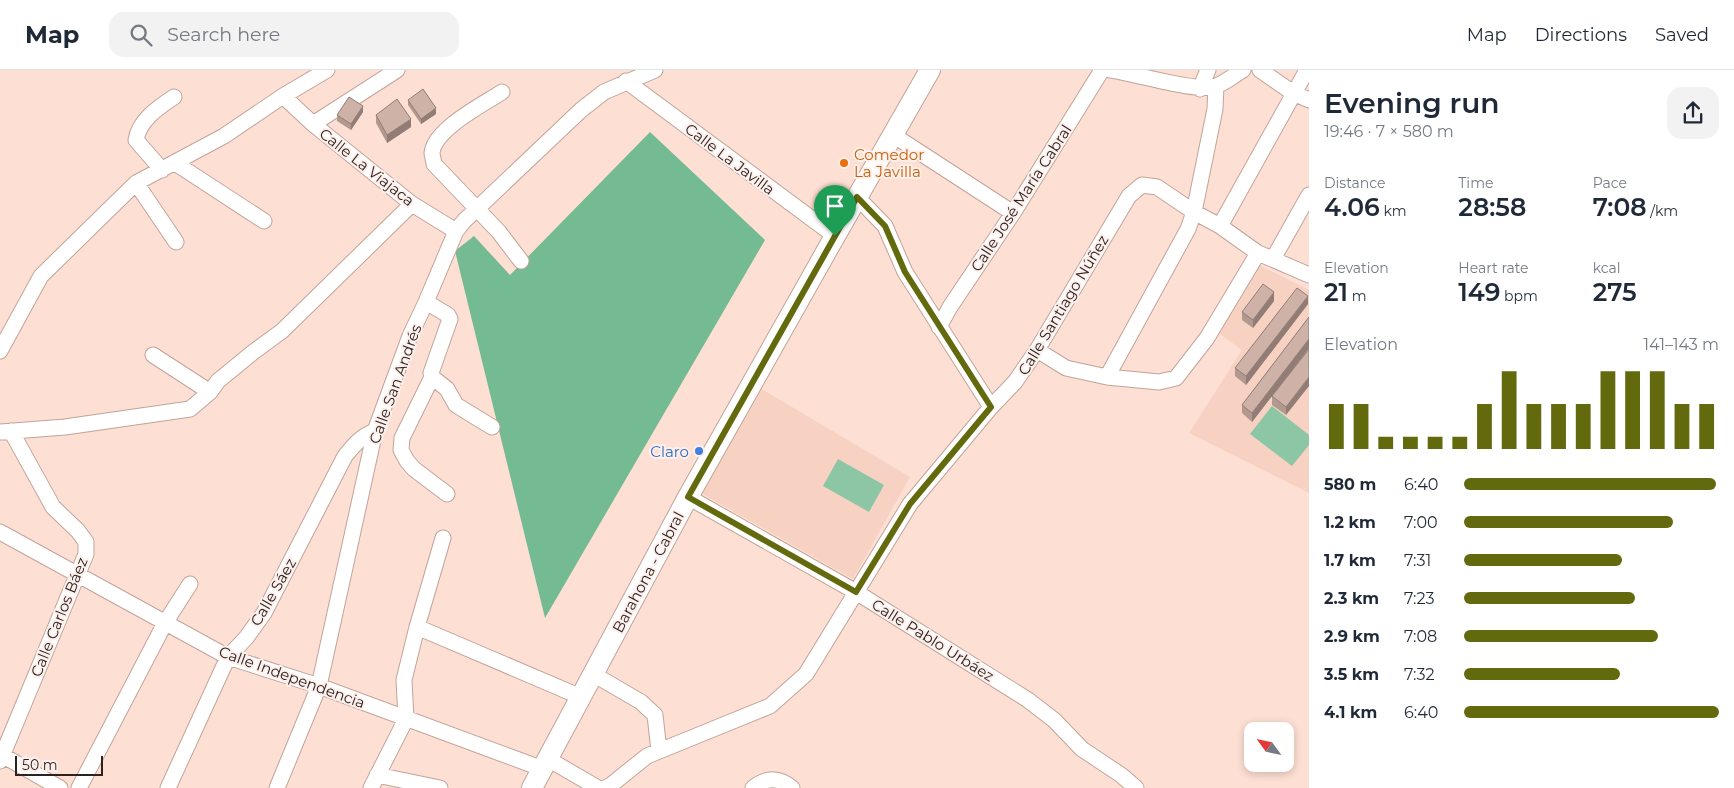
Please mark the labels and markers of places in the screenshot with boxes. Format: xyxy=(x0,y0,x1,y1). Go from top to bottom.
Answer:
place label: Comedor La Javilla xyxy=(854,145,924,181)
marker: Comedor La Javilla xyxy=(838,157,850,169)
pin xyxy=(814,185,856,236)
place label: Claro xyxy=(650,442,689,461)
marker: Claro xyxy=(693,445,705,457)

